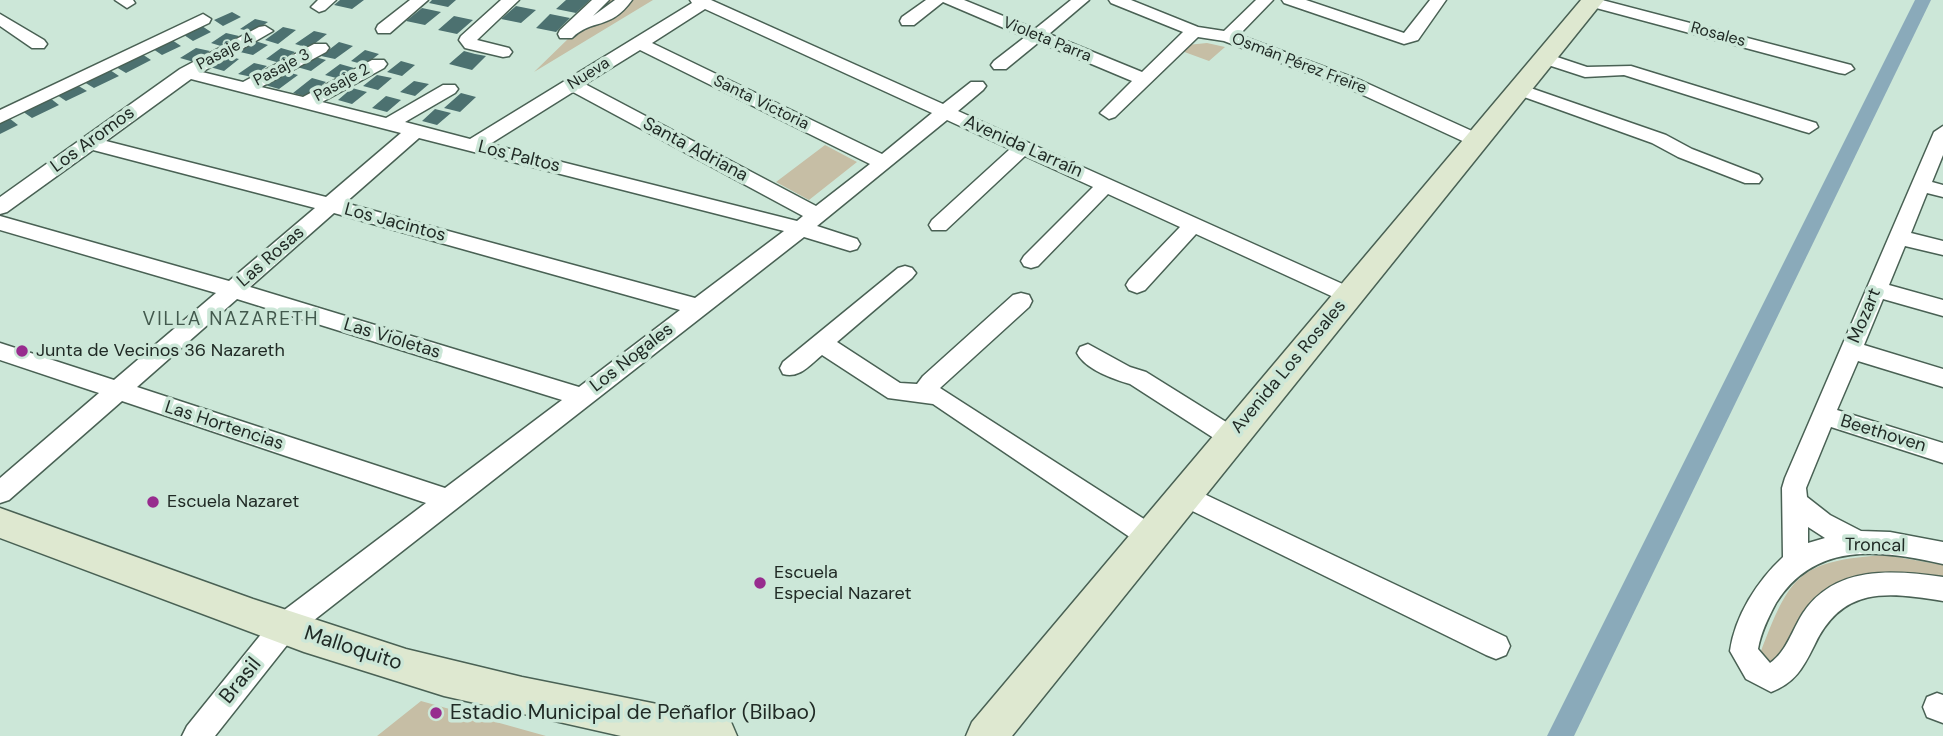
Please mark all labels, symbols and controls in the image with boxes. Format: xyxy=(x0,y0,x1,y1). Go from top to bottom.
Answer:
street label: Violeta Parra xyxy=(1000,14,1094,66)
street label: Rosales xyxy=(1689,18,1747,52)
street label: Pasaje 4 xyxy=(193,29,257,75)
street label: Osmán Pérez Freire xyxy=(1229,29,1369,99)
street label: Pasaje 3 xyxy=(251,45,313,91)
street label: Nueva xyxy=(565,54,613,94)
street label: Pasaje 2 xyxy=(311,60,373,106)
street label: Santa Victoria xyxy=(710,72,812,134)
street label: Los Aromos xyxy=(47,102,139,178)
street label: Avenida Larraín xyxy=(960,111,1086,183)
street label: Santa Adriana xyxy=(639,113,751,187)
street label: Los Paltos xyxy=(476,136,562,178)
street label: Los Jacintos xyxy=(342,199,448,247)
street label: Las Rosas xyxy=(233,222,309,292)
street label: Mozart xyxy=(1844,285,1886,347)
street label: Avenida Los Rosales xyxy=(1227,296,1351,438)
district label: VILLA NAZARETH xyxy=(144,309,318,331)
street label: Las Violetas xyxy=(341,314,443,364)
street label: Los Nogales xyxy=(586,319,678,397)
place label: Junta de Vecinos 36 Nazareth xyxy=(36,340,285,362)
marker: Junta de Vecinos 36 Nazareth xyxy=(14,343,30,359)
street label: Las Hortencias xyxy=(162,397,286,455)
street label: Beethoven xyxy=(1838,411,1928,457)
place label: Escuela Nazaret xyxy=(167,491,299,513)
marker: Escuela Nazaret xyxy=(145,494,161,510)
street label: Troncal xyxy=(1845,535,1905,557)
place label: Escuela Especial Nazaret xyxy=(774,562,911,604)
marker: Escuela Especial Nazaret xyxy=(752,575,768,591)
street label: Malloquito xyxy=(301,621,405,677)
street label: Brasil xyxy=(215,653,267,709)
place label: Estadio Municipal de Peñaflor (Bilbao) xyxy=(450,700,816,726)
marker: Estadio Municipal de Peñaflor (Bilbao) xyxy=(428,705,444,721)

